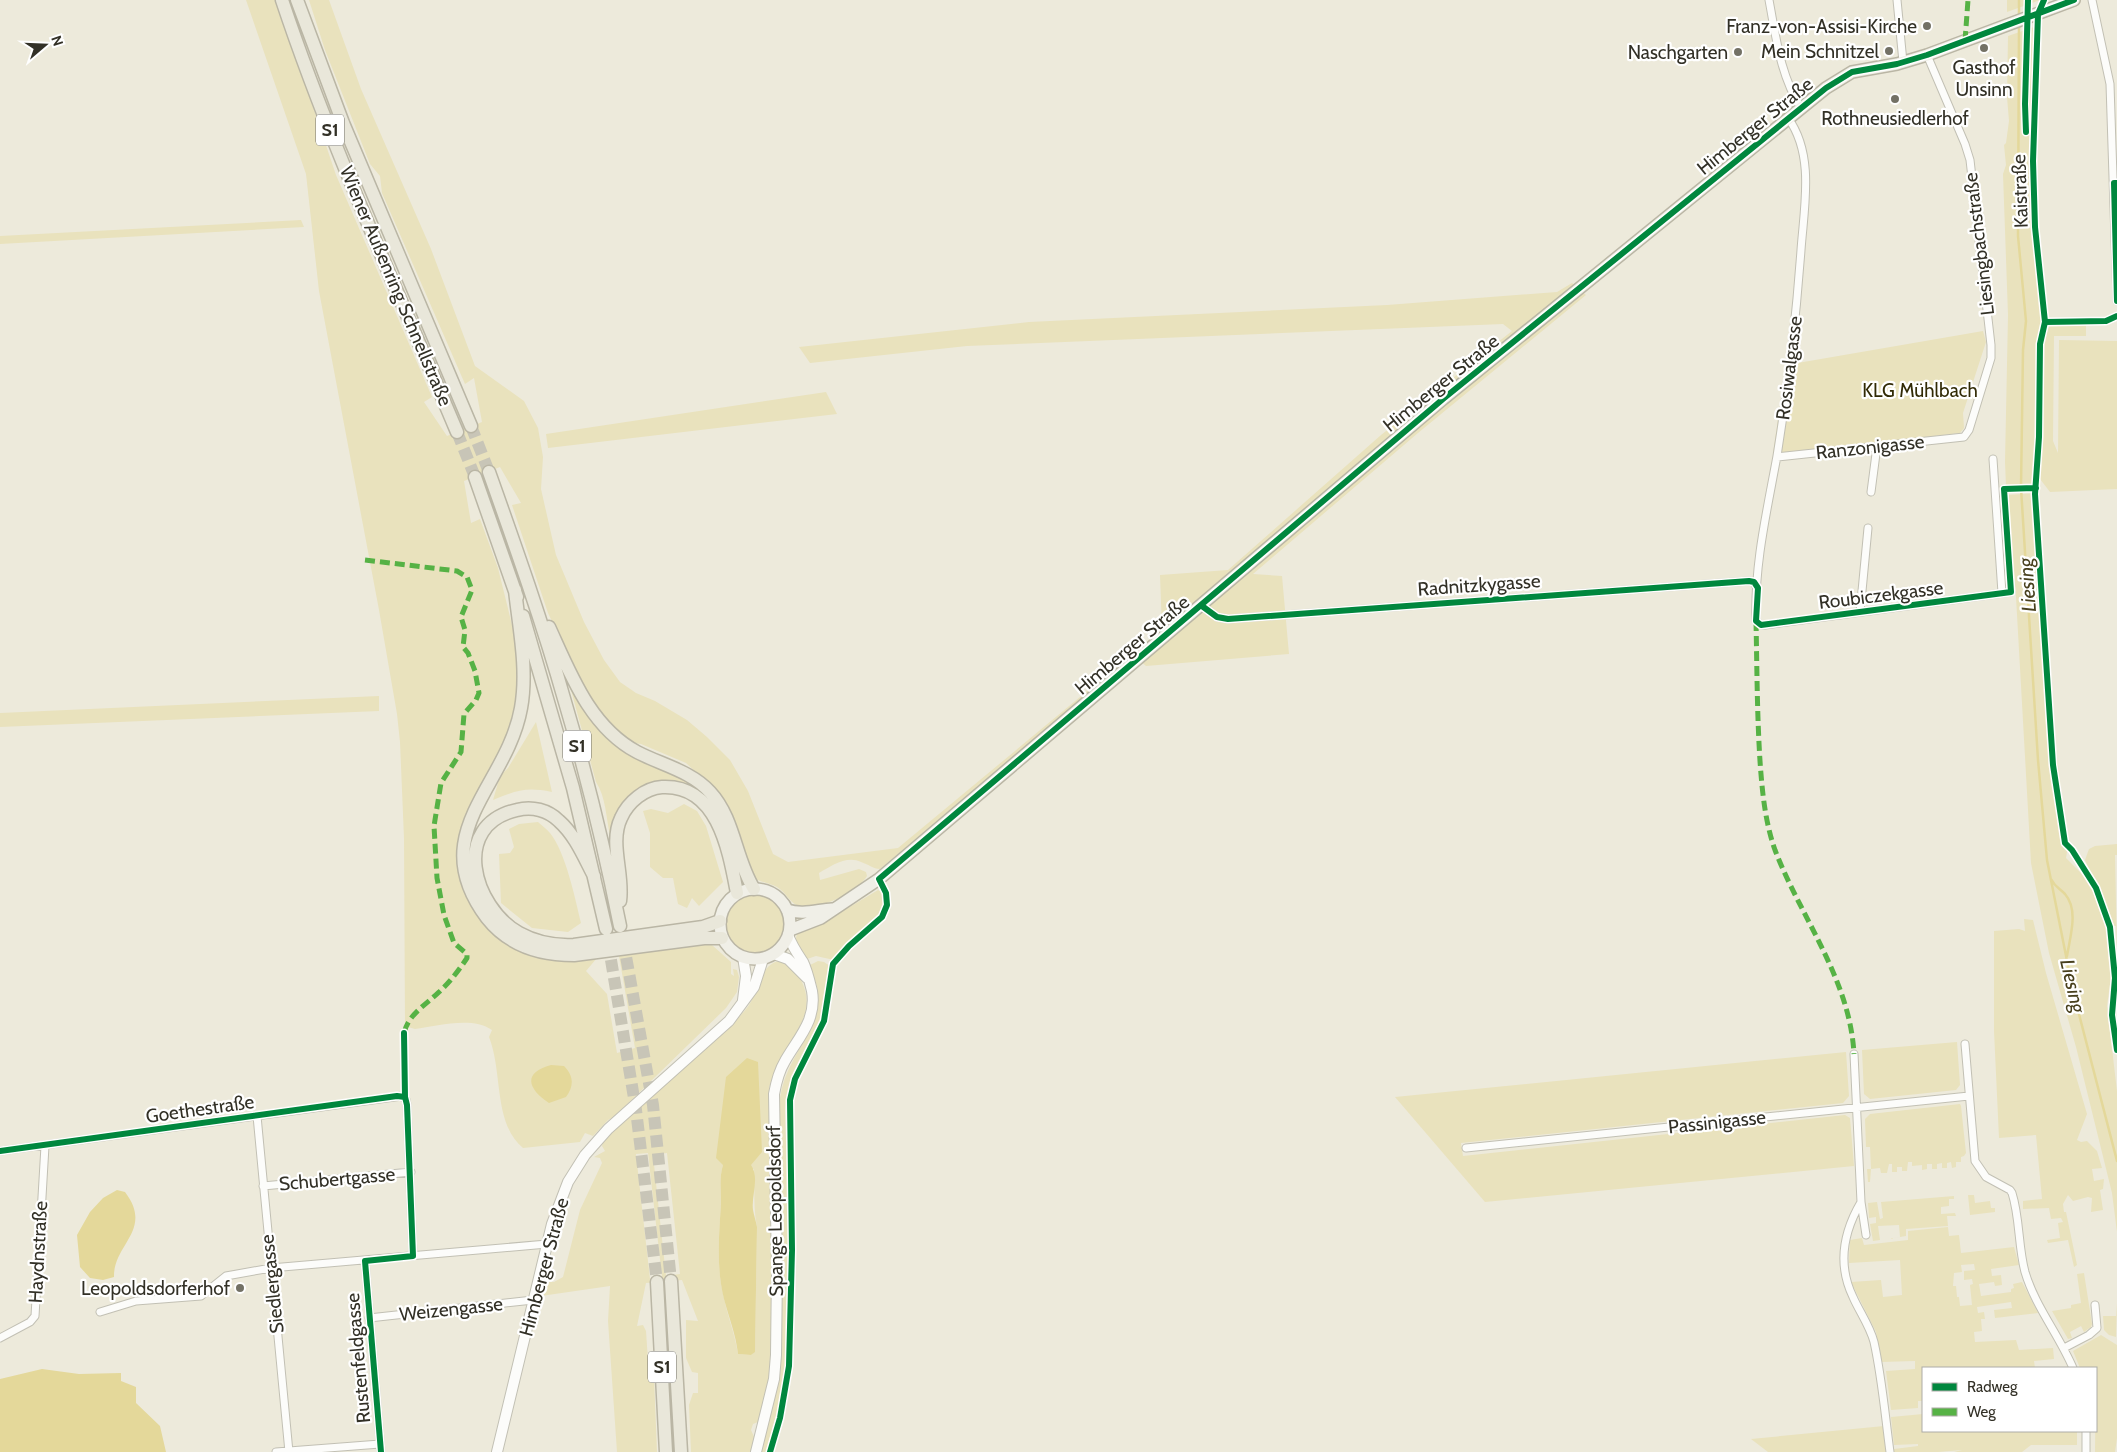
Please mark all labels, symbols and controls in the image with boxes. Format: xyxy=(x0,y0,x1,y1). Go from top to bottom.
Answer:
place label: Franz-von-Assisi-Kirche xyxy=(1726,15,1917,38)
north arrow xyxy=(20,20,70,70)
marker: Franz-von-Assisi-Kirche xyxy=(1921,20,1933,32)
text: N xyxy=(47,33,67,48)
place label: Mein Schnitzel xyxy=(1761,40,1880,63)
place label: Naschgarten xyxy=(1628,41,1728,64)
marker: Gasthof Unsinn xyxy=(1978,42,1990,54)
marker: Mein Schnitzel xyxy=(1883,45,1895,57)
marker: Naschgarten xyxy=(1732,46,1744,58)
place label: Gasthof Unsinn xyxy=(1952,56,2016,101)
street label: Himberger Straße xyxy=(1692,72,1818,180)
marker: Rothneusiedlerhof xyxy=(1889,93,1901,105)
place label: Rothneusiedlerhof xyxy=(1821,107,1970,130)
road number: S1 xyxy=(316,114,344,146)
street label: Kaistraße xyxy=(2007,153,2033,228)
street label: Wiener Außenring Schnellstraße xyxy=(335,162,457,410)
street label: Liesingbachstraße xyxy=(1959,171,1999,317)
street label: Rosiwalgasse xyxy=(1771,314,1807,421)
street label: Himberger Straße xyxy=(1378,329,1504,437)
park label: KLG Mühlbach xyxy=(1862,379,1978,402)
street label: Ranzonigasse xyxy=(1815,430,1926,464)
water label: Liesing xyxy=(2013,556,2041,613)
street label: Radnitzkygasse xyxy=(1417,569,1541,601)
street label: Roubiczekgasse xyxy=(1817,576,1945,614)
street label: Himberger Straße xyxy=(1070,590,1194,700)
road number: S1 xyxy=(563,730,591,761)
water label: Liesing xyxy=(2055,957,2091,1016)
street label: Goethestraße xyxy=(144,1090,256,1128)
street label: Passinigasse xyxy=(1667,1105,1767,1139)
street label: Spange Leopoldsdorf xyxy=(762,1124,788,1297)
street label: Schubertgasse xyxy=(278,1162,396,1196)
street label: Himberger Straße xyxy=(514,1195,574,1339)
street label: Haydnstraße xyxy=(24,1200,52,1304)
street label: Siedlergasse xyxy=(255,1233,289,1335)
place label: Leopoldsdorferhof xyxy=(81,1277,231,1300)
marker: Leopoldsdorferhof xyxy=(234,1282,246,1294)
street label: Rustenfeldgasse xyxy=(341,1292,375,1424)
street label: Weizengasse xyxy=(398,1292,504,1326)
road number: S1 xyxy=(648,1351,676,1382)
legend xyxy=(1922,1367,2097,1432)
text: Radweg xyxy=(1967,1378,2018,1396)
text: Weg xyxy=(1967,1403,1996,1421)

